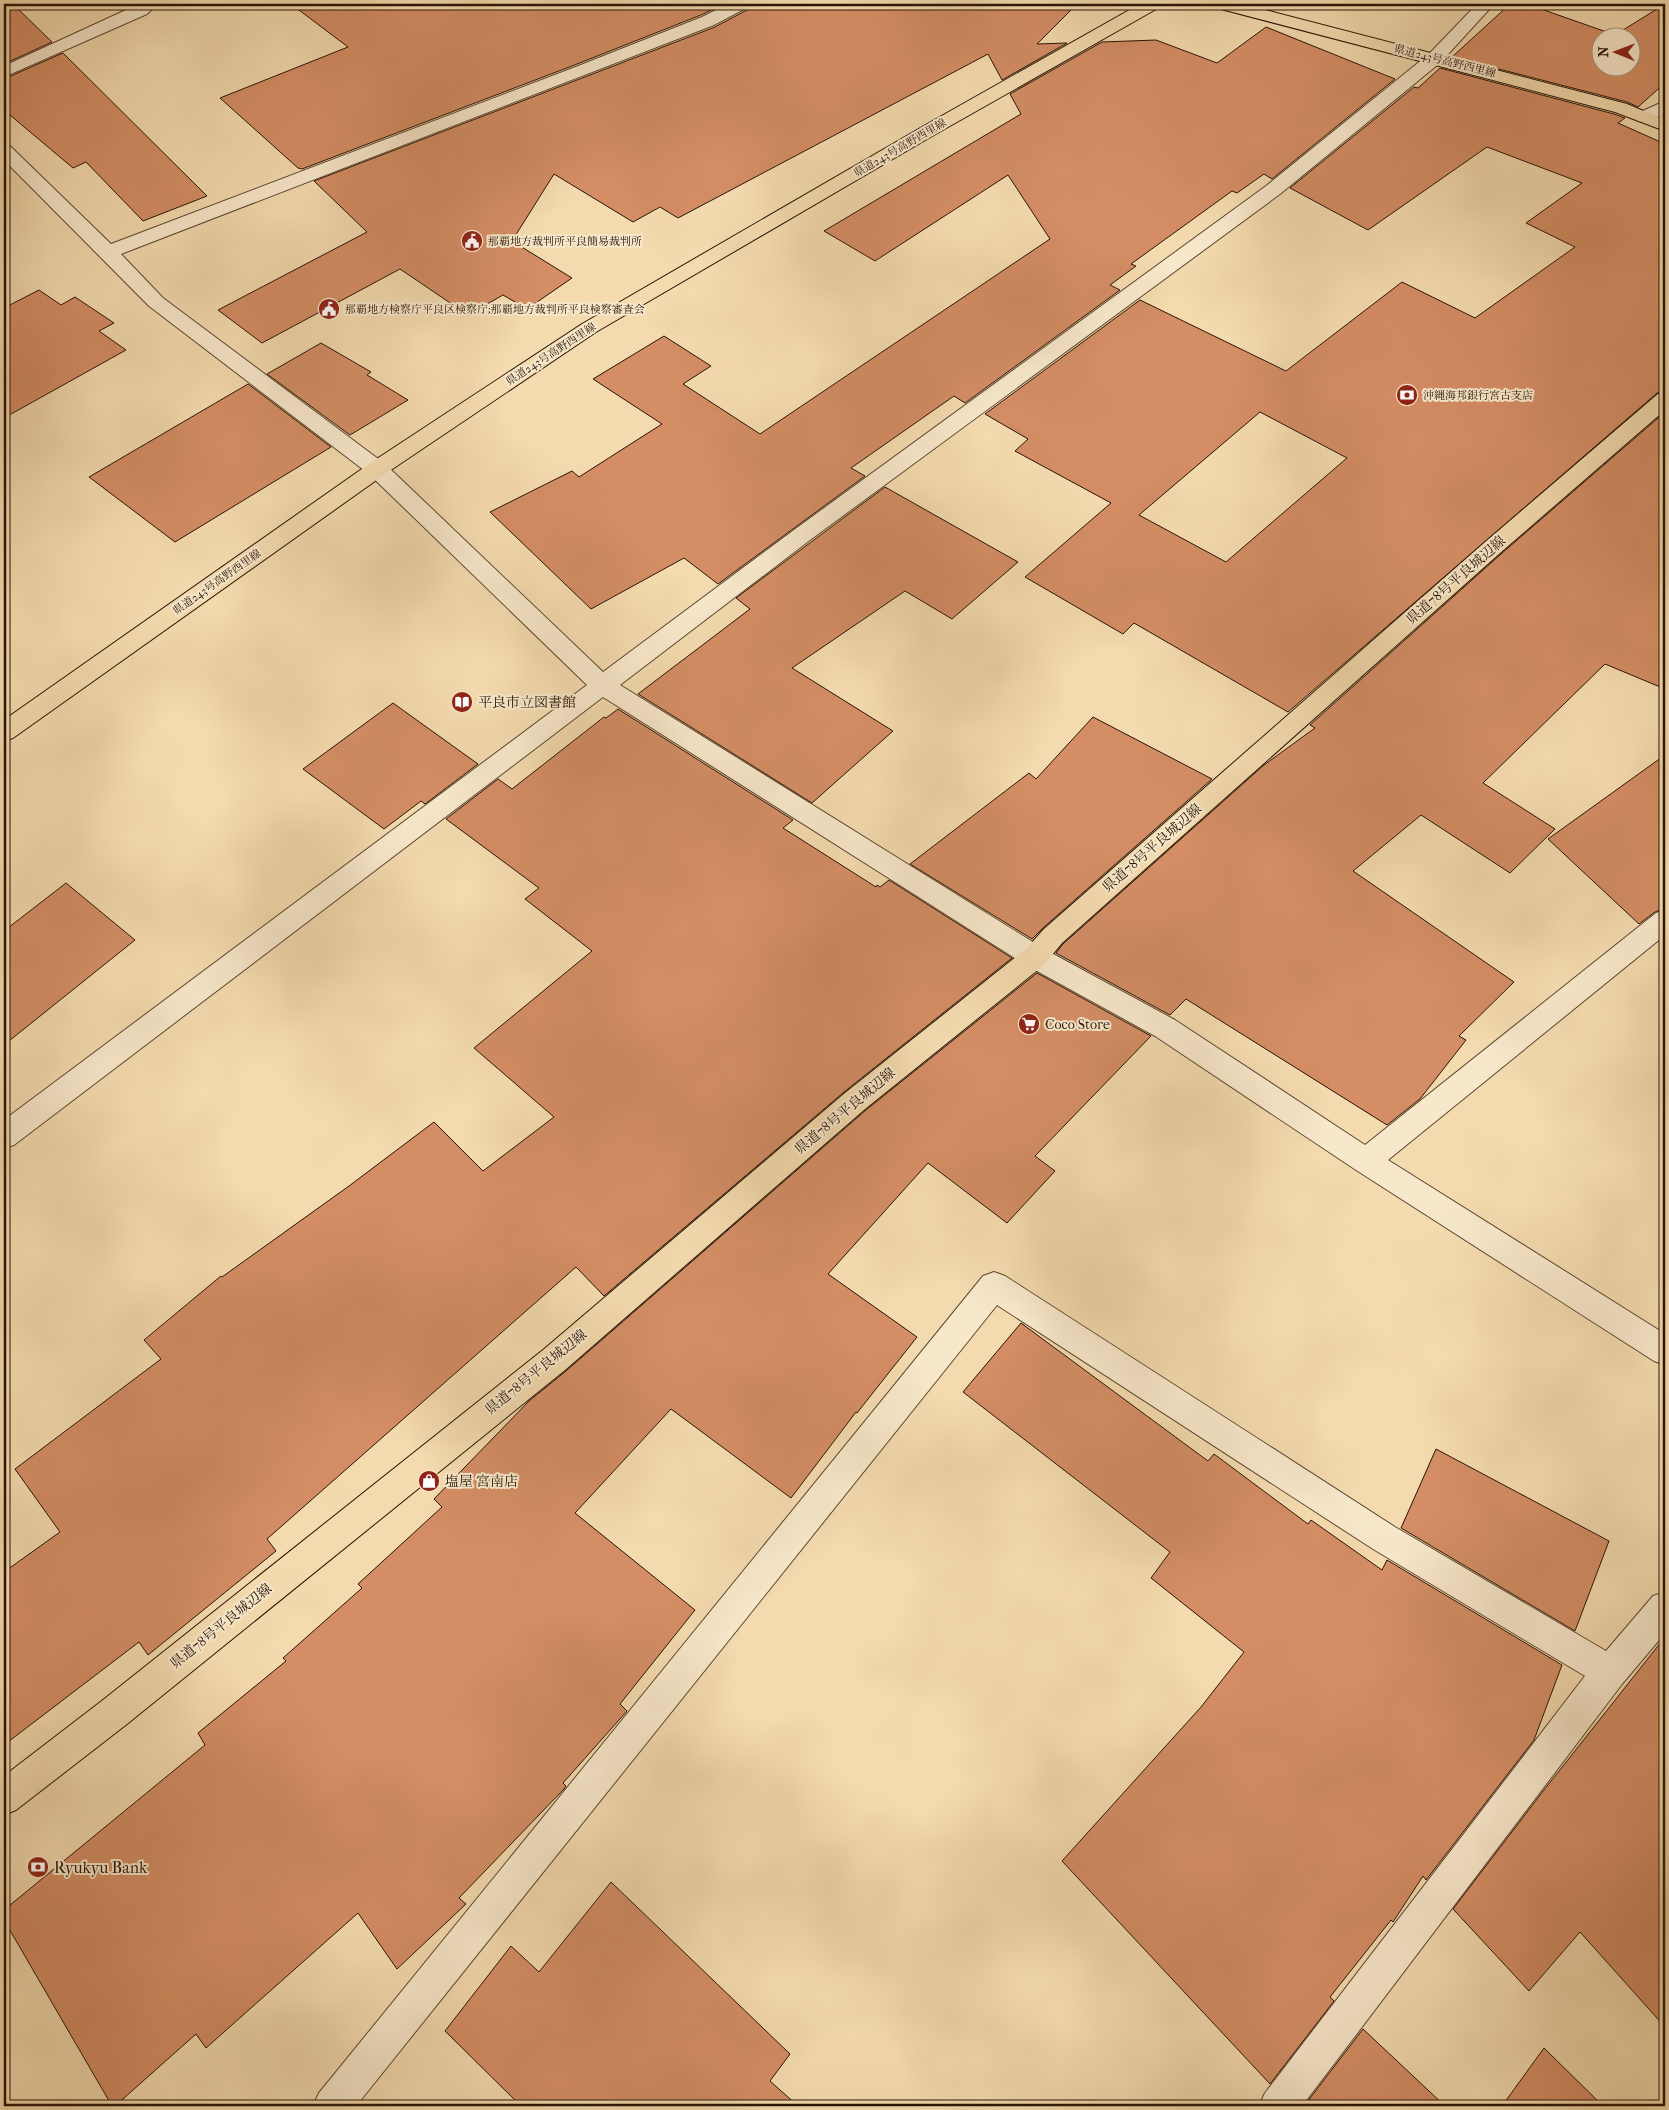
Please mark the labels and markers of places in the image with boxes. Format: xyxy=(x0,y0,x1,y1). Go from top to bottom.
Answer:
public building icon: 那覇地方裁判所平良簡易裁判所 xyxy=(460,229,484,253)
place label: 那覇地方裁判所平良簡易裁判所 xyxy=(488,235,642,248)
public building icon: 那覇地方検察庁平良区検察庁;那覇地方裁判所平良検察審査会 xyxy=(317,297,341,321)
place label: 那覇地方検察庁平良区検察庁;那覇地方裁判所平良検察審査会 xyxy=(345,303,645,316)
bank icon: 沖縄海邦銀行宮古支店 xyxy=(1395,383,1419,407)
place label: 沖縄海邦銀行宮古支店 xyxy=(1423,389,1533,402)
library icon: 平良市立図書館 xyxy=(450,690,474,714)
place label: 平良市立図書館 xyxy=(478,694,576,711)
supermarket icon: Coco Store xyxy=(1017,1012,1041,1036)
place label: Coco Store xyxy=(1045,1016,1110,1033)
shop icon: 塩屋 宮南店 xyxy=(417,1469,441,1493)
place label: 塩屋 宮南店 xyxy=(445,1473,518,1490)
bank icon: Ryukyu Bank xyxy=(26,1855,50,1879)
place label: Ryukyu Bank xyxy=(54,1858,148,1877)

